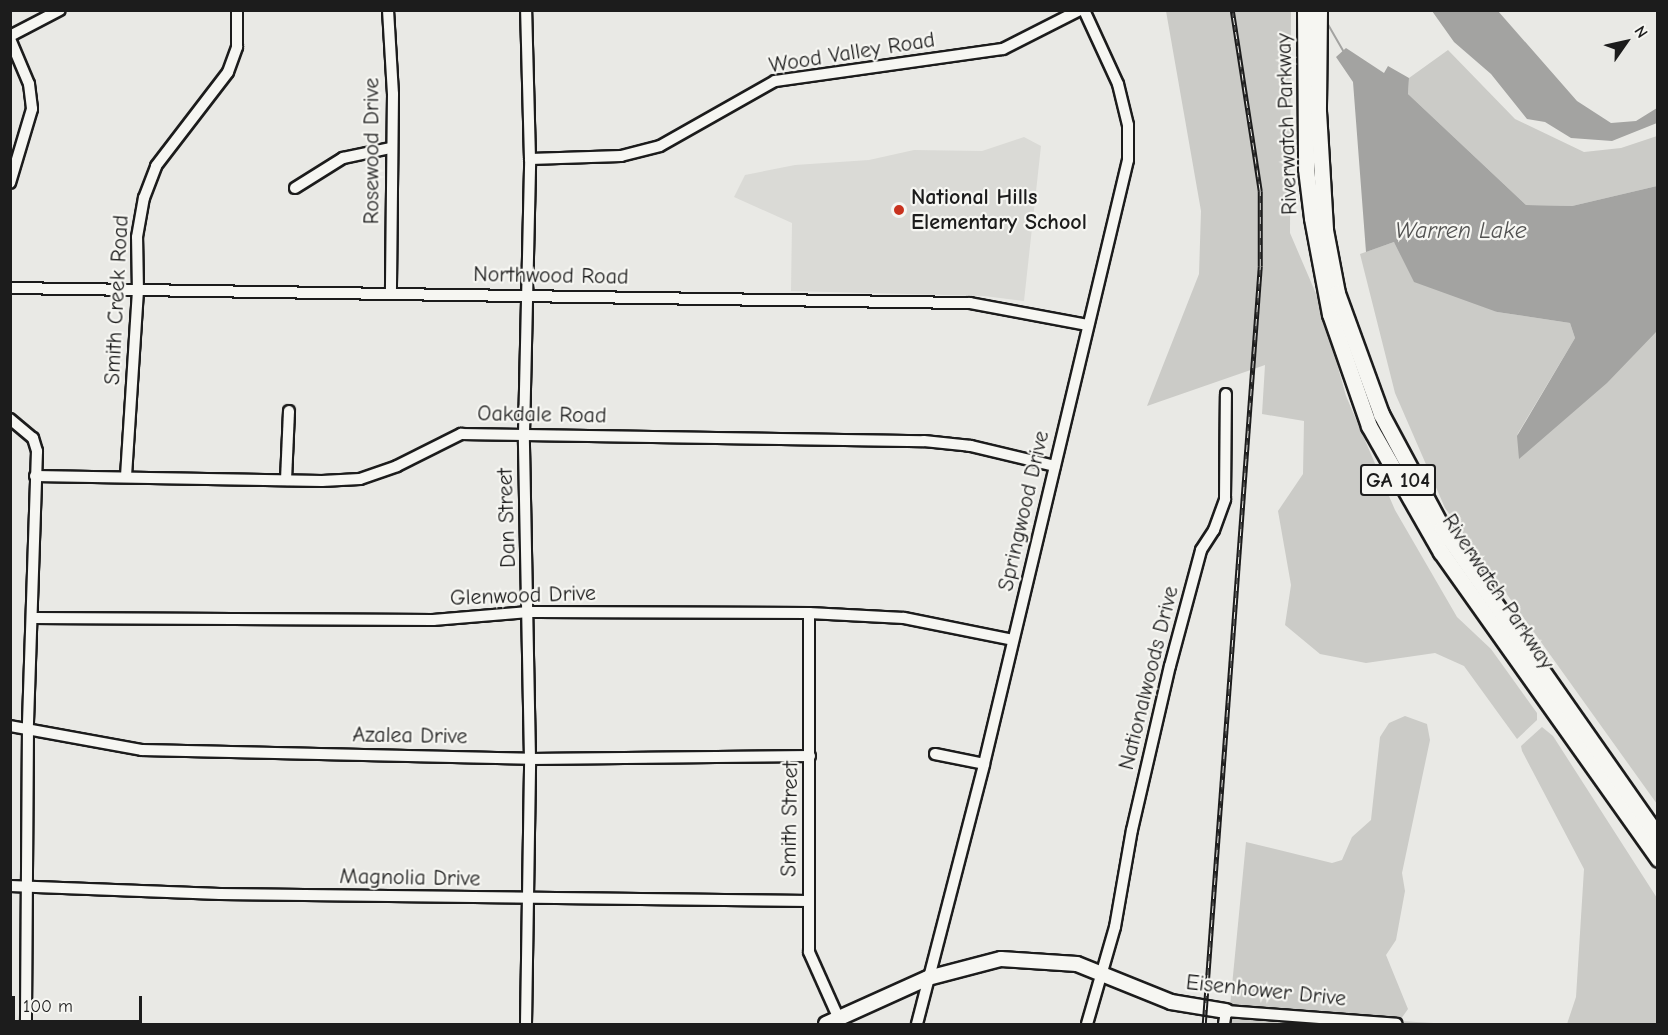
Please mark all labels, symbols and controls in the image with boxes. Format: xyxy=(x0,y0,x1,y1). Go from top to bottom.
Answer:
north arrow xyxy=(1596,12,1656,72)
text: N xyxy=(1631,23,1651,41)
street label: Wood Valley Road xyxy=(767,27,937,79)
street label: Riverwatch Parkway xyxy=(1271,32,1303,216)
street label: Rosewood Drive xyxy=(359,78,385,224)
place label: National Hills Elementary School xyxy=(911,184,1087,236)
marker: National Hills Elementary School xyxy=(892,203,906,217)
street label: Smith Creek Road xyxy=(99,214,135,386)
water label: Warren Lake xyxy=(1395,217,1527,245)
street label: Northwood Road xyxy=(473,261,629,291)
street label: Oakdale Road xyxy=(477,401,607,429)
street label: Springwood Drive xyxy=(993,428,1055,594)
road number: GA 104 xyxy=(1359,462,1437,498)
street label: Dan Street xyxy=(492,468,522,568)
street label: Riverwatch Parkway xyxy=(1436,509,1560,675)
street label: Glenwood Drive xyxy=(450,580,596,612)
street label: Nationalwoods Drive xyxy=(1113,583,1185,773)
street label: Azalea Drive xyxy=(352,722,468,750)
street label: Smith Street xyxy=(776,761,804,877)
street label: Magnolia Drive xyxy=(339,864,481,892)
street label: Eisenhower Drive xyxy=(1185,969,1347,1013)
scale bar xyxy=(15,984,146,1022)
text: 100 m xyxy=(23,996,73,1017)

